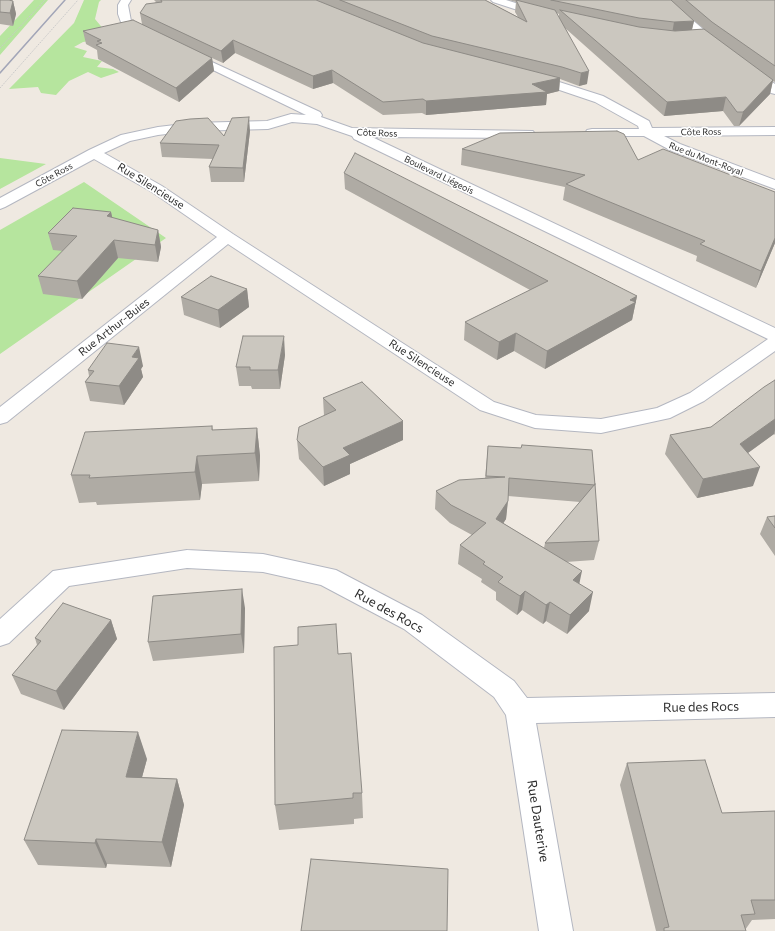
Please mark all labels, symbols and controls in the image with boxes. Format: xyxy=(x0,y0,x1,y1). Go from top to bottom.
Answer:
street label: Côte Ross xyxy=(681,126,721,138)
street label: Côte Ross xyxy=(356,127,398,139)
street label: Rue du Mont-Royal xyxy=(667,140,745,178)
street label: Boulevard Liégeois xyxy=(402,153,476,197)
street label: Côte Ross xyxy=(34,160,74,190)
street label: Rue Silencieuse xyxy=(115,160,187,212)
street label: Rue Arthur-Buies xyxy=(76,295,152,359)
street label: Rue Silencieuse xyxy=(386,337,458,389)
street label: Rue des Rocs xyxy=(352,586,426,636)
street label: Rue des Rocs xyxy=(663,699,739,715)
street label: Rue Dauterive xyxy=(524,779,552,863)

